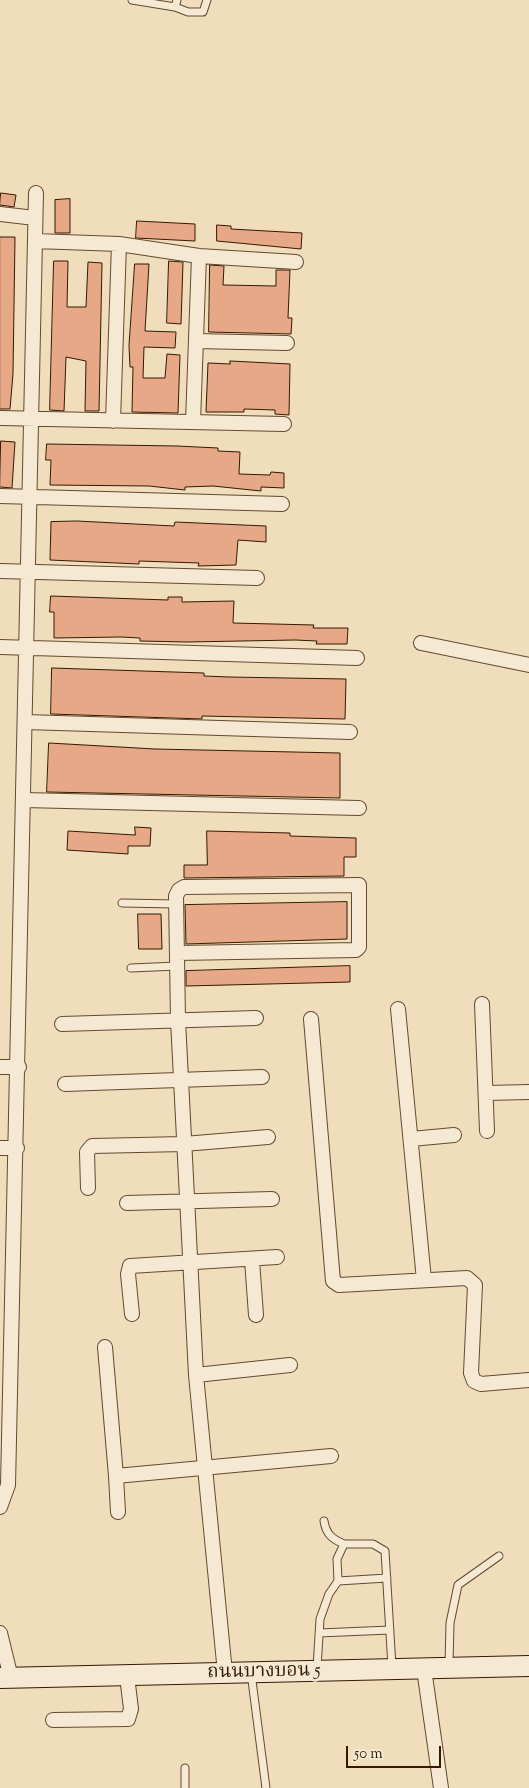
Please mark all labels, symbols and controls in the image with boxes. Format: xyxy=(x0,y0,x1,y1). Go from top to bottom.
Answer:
street label: ถนนบางบอน 5 xyxy=(207,1661,321,1685)
scale bar xyxy=(349,1736,444,1768)
text: 50 m xyxy=(354,1744,383,1765)

